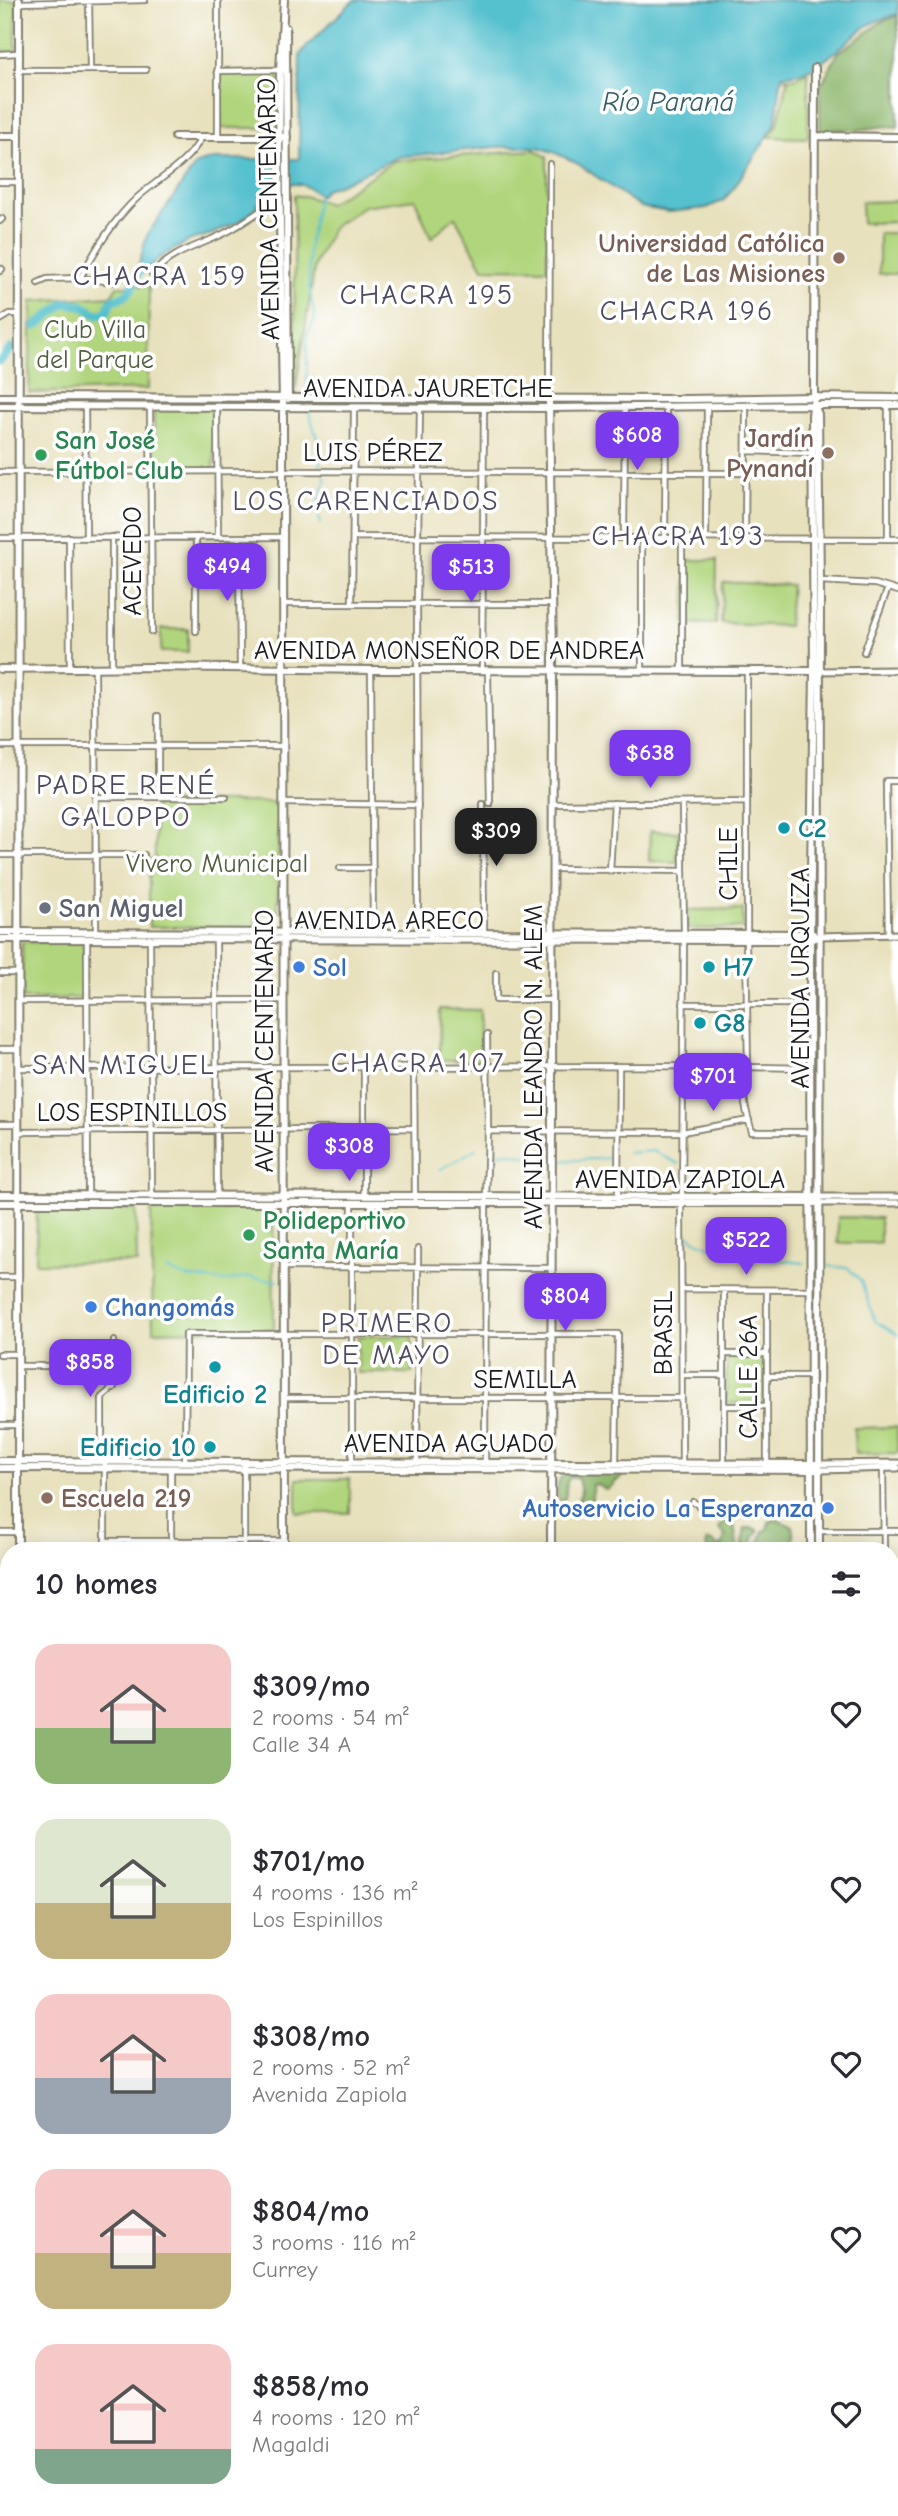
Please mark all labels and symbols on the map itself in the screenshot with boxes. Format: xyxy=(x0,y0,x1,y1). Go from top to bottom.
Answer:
street label: AVENIDA CENTENARIO xyxy=(252,77,286,341)
water label: Río Paraná xyxy=(602,86,734,118)
place label: Universidad Católica de Las Misiones xyxy=(598,229,825,289)
marker: Universidad Católica de Las Misiones xyxy=(831,250,847,266)
district label: CHACRA 159 xyxy=(73,260,247,292)
district label: CHACRA 195 xyxy=(340,279,514,311)
district label: CHACRA 196 xyxy=(600,295,774,327)
park label: Club Villa del Parque xyxy=(36,315,154,375)
street label: AVENIDA JAURETCHE xyxy=(303,374,553,404)
pin: $608 xyxy=(596,412,678,472)
place label: Jardín Pynandí xyxy=(726,424,815,484)
place label: San José Fútbol Club xyxy=(55,426,183,486)
street label: LUIS PÉREZ xyxy=(303,437,443,468)
marker: Jardín Pynandí xyxy=(820,445,836,461)
marker: San José Fútbol Club xyxy=(33,447,49,463)
district label: LOS CARENCIADOS xyxy=(233,485,499,517)
street label: ACEVEDO xyxy=(118,506,148,616)
district label: CHACRA 193 xyxy=(591,520,765,552)
pin: $494 xyxy=(186,544,268,603)
pin: $513 xyxy=(430,544,512,604)
street label: AVENIDA MONSEÑOR DE ANDREA xyxy=(254,635,644,666)
pin: $638 xyxy=(609,730,691,790)
district label: PADRE RENÉ GALOPPO xyxy=(36,768,216,833)
pin: $309 xyxy=(455,808,537,868)
place label: C2 xyxy=(798,814,827,844)
marker: C2 xyxy=(776,820,792,836)
street label: CHILE xyxy=(714,827,744,901)
park label: Vivero Municipal xyxy=(126,849,308,879)
street label: AVENIDA URQUIZA xyxy=(786,867,816,1089)
place label: San Miguel xyxy=(59,894,184,924)
marker: San Miguel xyxy=(37,900,53,916)
street label: AVENIDA LEANDRO N. ALEM xyxy=(519,905,549,1229)
street label: AVENIDA ARECO xyxy=(294,906,484,936)
street label: AVENIDA CENTENARIO xyxy=(250,910,280,1172)
place label: Sol xyxy=(313,953,347,983)
place label: H7 xyxy=(723,953,754,983)
marker: Sol xyxy=(291,959,307,975)
marker: H7 xyxy=(701,959,717,975)
place label: G8 xyxy=(714,1009,746,1039)
marker: G8 xyxy=(692,1015,708,1031)
district label: CHACRA 107 xyxy=(331,1047,505,1079)
district label: SAN MIGUEL xyxy=(32,1049,216,1081)
pin: $701 xyxy=(672,1054,754,1113)
street label: LOS ESPINILLOS xyxy=(37,1098,227,1128)
pin: $308 xyxy=(308,1124,390,1183)
street label: AVENIDA ZAPIOLA xyxy=(575,1165,785,1195)
place label: Polideportivo Santa María xyxy=(263,1206,406,1266)
pin: $522 xyxy=(705,1218,787,1277)
marker: Polideportivo Santa María xyxy=(241,1227,257,1243)
pin: $804 xyxy=(524,1274,606,1333)
street label: BRASIL xyxy=(649,1291,679,1375)
place label: Changomás xyxy=(105,1293,234,1323)
marker: Changomás xyxy=(83,1299,99,1315)
district label: PRIMERO DE MAYO xyxy=(321,1307,453,1371)
street label: CALLE 26A xyxy=(734,1315,764,1439)
pin: $858 xyxy=(49,1340,131,1399)
marker: Edificio 2 xyxy=(207,1359,223,1375)
street label: SEMILLA xyxy=(473,1365,577,1395)
place label: Edificio 2 xyxy=(163,1380,267,1410)
street label: AVENIDA AGUADO xyxy=(344,1429,554,1459)
place label: Edificio 10 xyxy=(80,1433,196,1463)
marker: Edificio 10 xyxy=(202,1439,218,1455)
place label: Escuela 219 xyxy=(61,1484,191,1514)
marker: Escuela 219 xyxy=(39,1490,55,1506)
place label: Autoservicio La Esperanza xyxy=(522,1494,814,1524)
marker: Autoservicio La Esperanza xyxy=(820,1500,836,1516)

